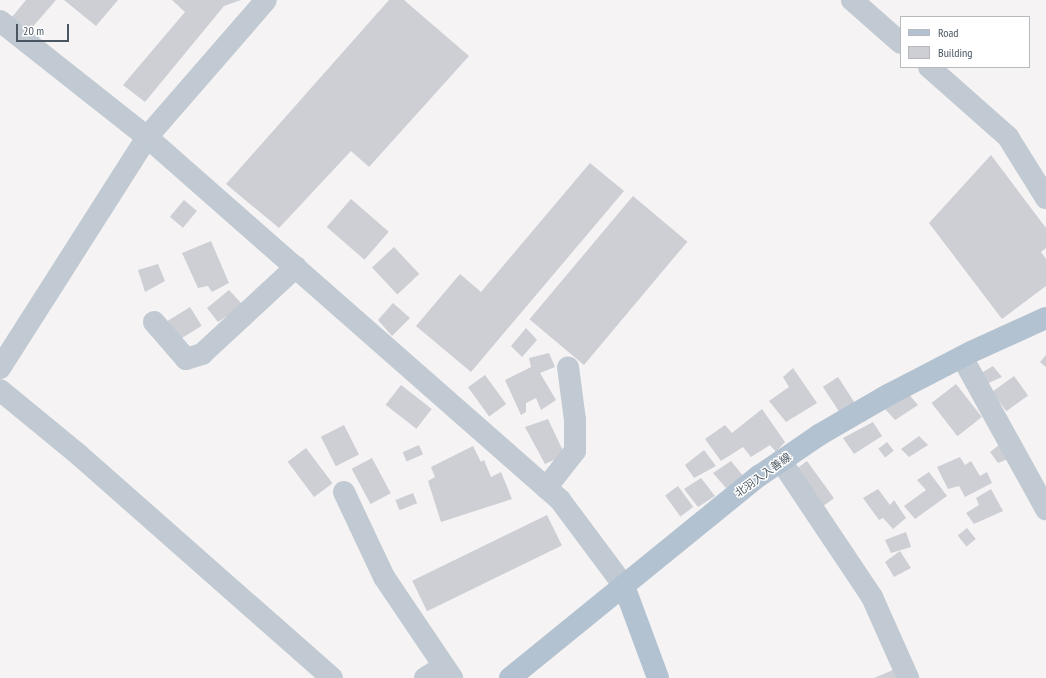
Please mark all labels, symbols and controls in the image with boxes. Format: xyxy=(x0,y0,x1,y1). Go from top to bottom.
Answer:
scale bar xyxy=(18,16,71,42)
legend xyxy=(900,16,1030,68)
text: 20 m xyxy=(23,23,44,38)
text: Road xyxy=(938,25,958,40)
text: Building xyxy=(938,45,973,60)
street label: 北羽入入善線 xyxy=(732,450,794,500)

